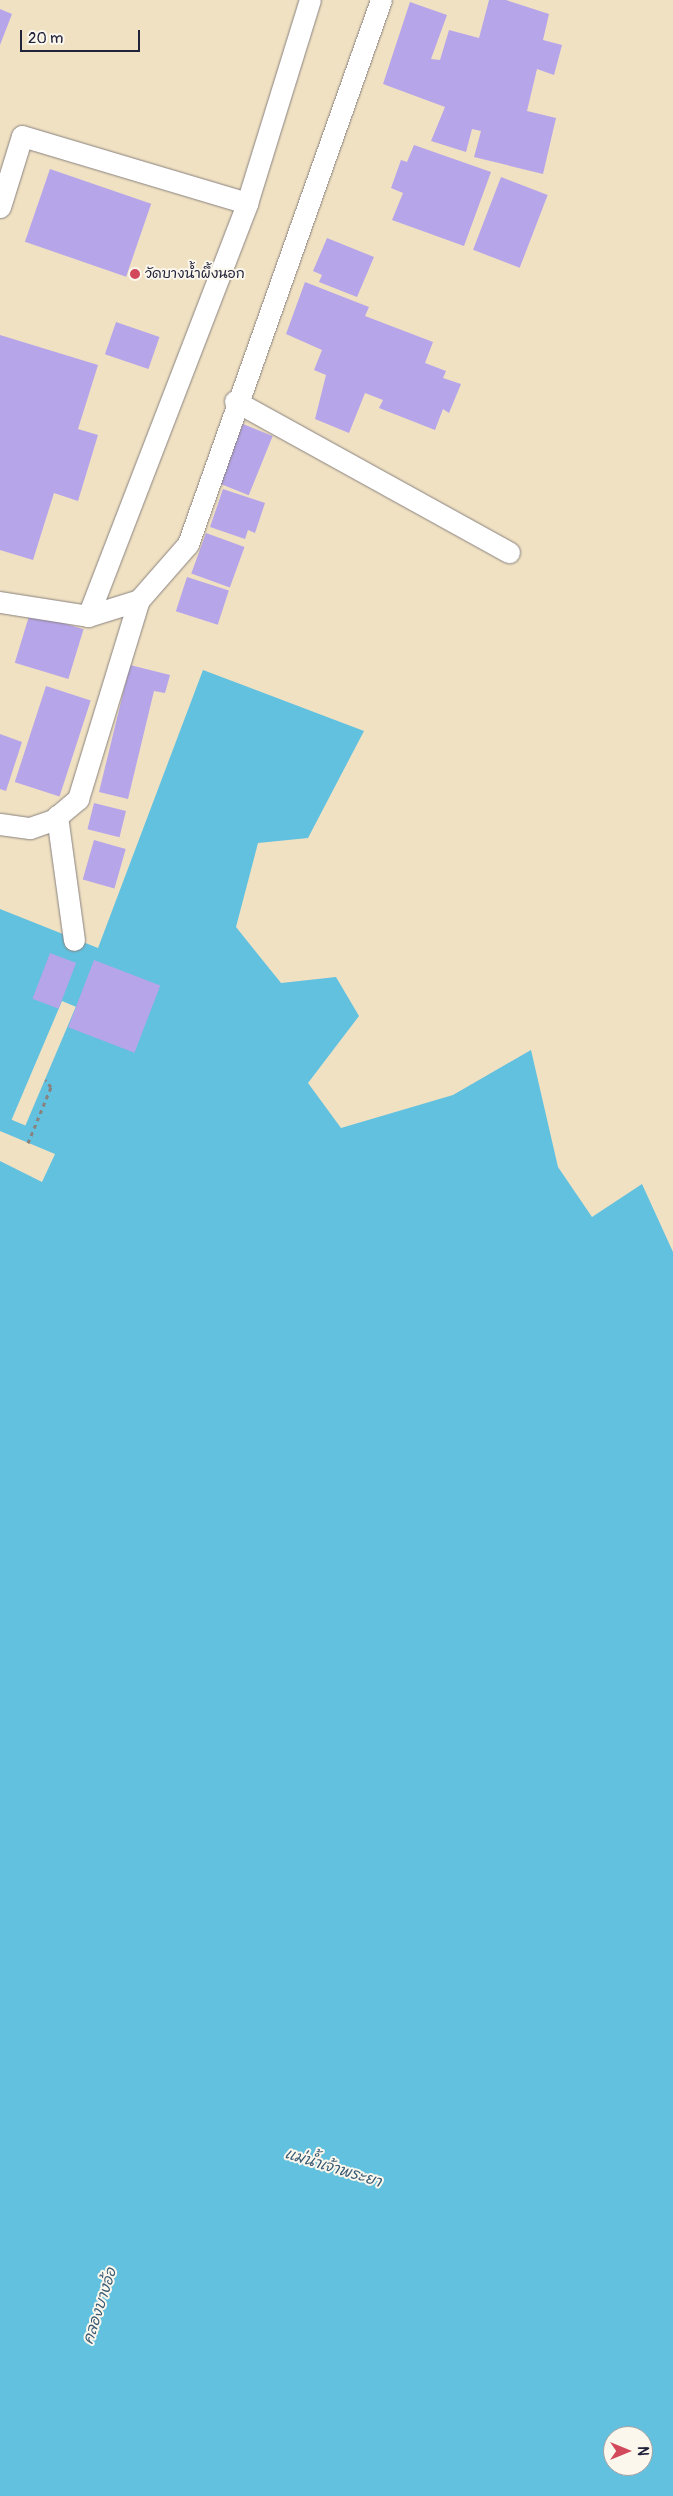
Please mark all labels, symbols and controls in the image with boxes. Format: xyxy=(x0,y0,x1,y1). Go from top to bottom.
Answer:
scale bar xyxy=(22,20,142,52)
text: 20 m xyxy=(28,29,63,48)
place label: วัดบางน้ำผึ้งนอก xyxy=(145,266,245,282)
marker: วัดบางน้ำผึ้งนอก xyxy=(129,268,141,280)
water label: แม่น้ำเจ้าพระยา xyxy=(283,2145,383,2191)
water label: คลองบางอ้อ xyxy=(79,2266,121,2346)
north arrow xyxy=(603,2426,653,2476)
text: N xyxy=(634,2446,651,2456)

